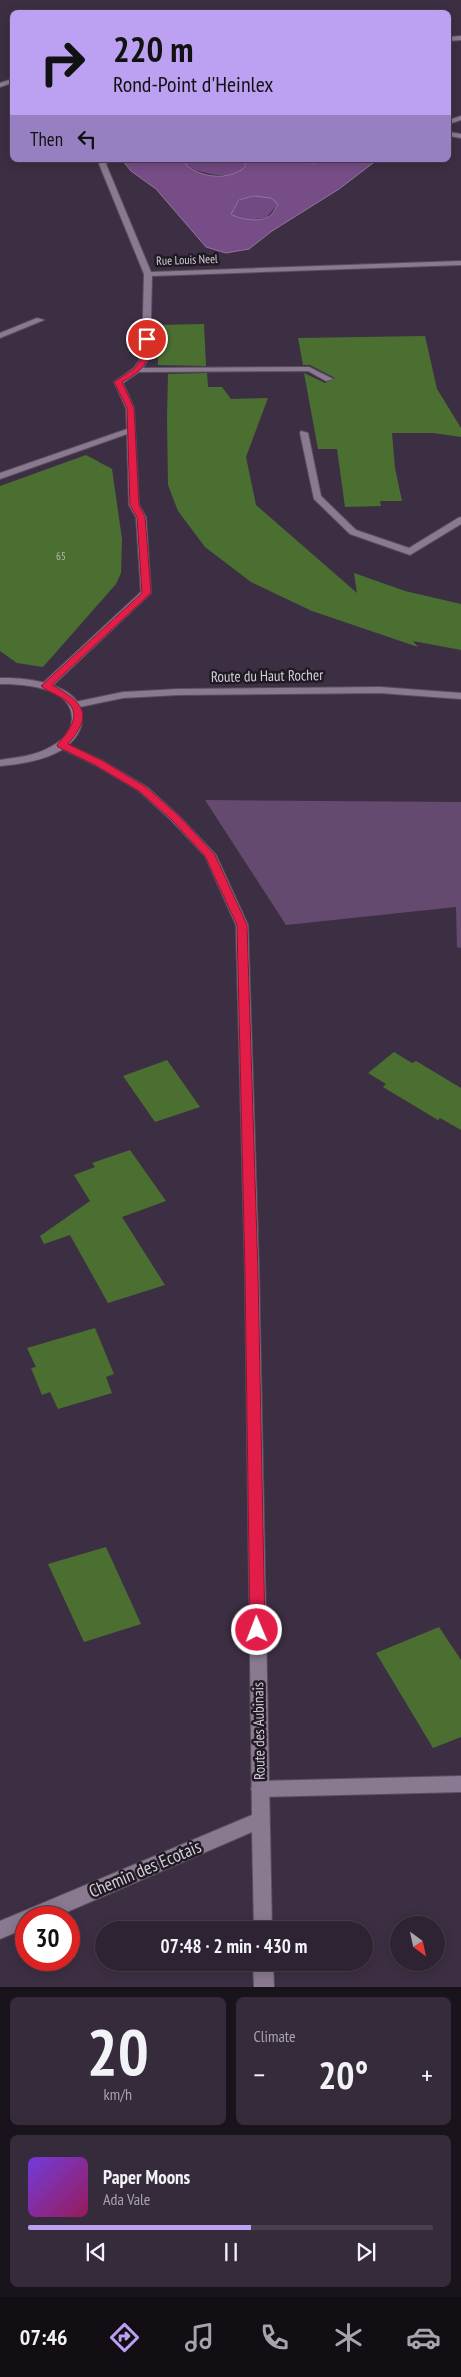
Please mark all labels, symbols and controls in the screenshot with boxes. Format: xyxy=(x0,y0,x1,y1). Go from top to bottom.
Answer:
text: 220 m xyxy=(113,26,194,72)
icon: right xyxy=(30,30,95,95)
text: Rond-Point d'Heinlex xyxy=(113,70,273,98)
icon: left xyxy=(73,125,101,153)
text: Then xyxy=(30,127,63,151)
street label: Rue Louis Neel xyxy=(156,251,218,268)
pin xyxy=(126,318,168,360)
icon: arrive xyxy=(133,325,161,353)
house number: 65 xyxy=(56,549,66,563)
street label: Route du Haut Rocher xyxy=(211,665,324,686)
position arrow xyxy=(230,1603,282,1655)
street label: Route des Aubinais xyxy=(248,1682,269,1780)
street label: Chemin des Ecotais xyxy=(85,1835,204,1903)
speed limit sign: 30 xyxy=(15,1906,80,1971)
north arrow xyxy=(390,1916,445,1971)
map controls xyxy=(390,1916,445,1971)
text: 07:48 · 2 min · 430 m xyxy=(161,1934,307,1958)
text: 20 xyxy=(87,2009,149,2093)
text: Climate xyxy=(254,2026,296,2046)
text: 20° xyxy=(318,2050,368,2099)
text: − xyxy=(254,2056,265,2093)
text: + xyxy=(421,2056,433,2093)
text: km/h xyxy=(104,2084,132,2104)
text: Paper Moons xyxy=(103,2165,190,2189)
text: Ada Vale xyxy=(103,2189,150,2209)
icon: previous xyxy=(82,2238,110,2266)
icon: pause xyxy=(217,2238,245,2266)
icon: next xyxy=(352,2238,380,2266)
icon: directions xyxy=(107,2320,142,2355)
icon: music xyxy=(182,2320,217,2355)
icon: phone xyxy=(257,2320,292,2355)
icon: climate xyxy=(331,2320,366,2355)
icon: car xyxy=(406,2320,441,2355)
text: 07:46 xyxy=(20,2323,67,2351)

